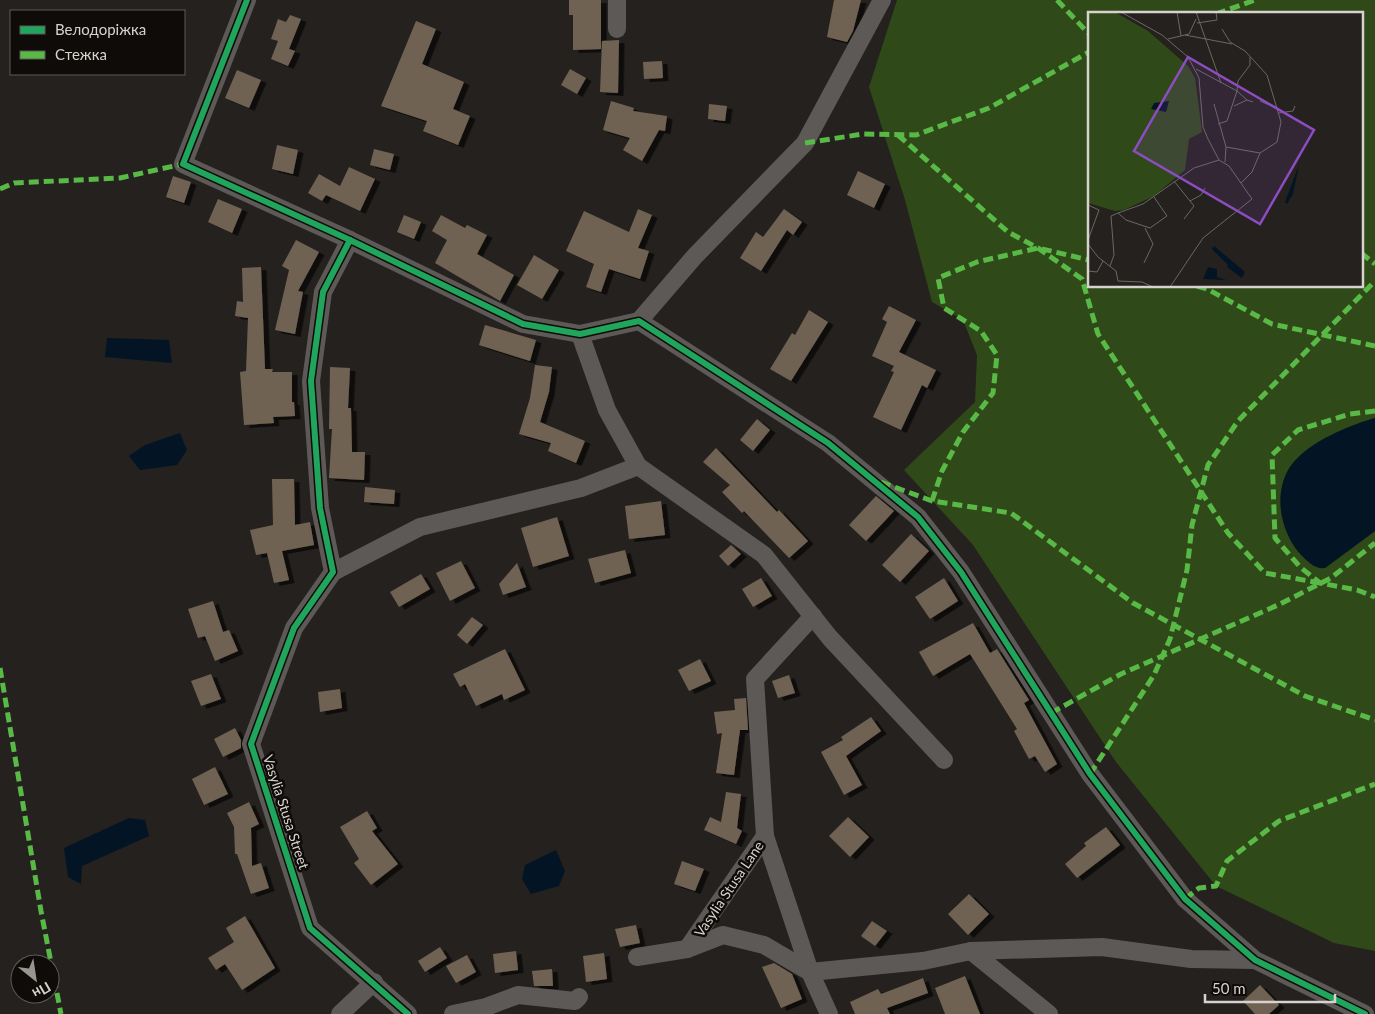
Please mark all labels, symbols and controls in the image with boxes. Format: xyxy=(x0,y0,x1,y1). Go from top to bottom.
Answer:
legend xyxy=(10,10,185,75)
inset map xyxy=(1088,12,1362,288)
text: Велодоріжка xyxy=(55,20,146,38)
text: Стежка xyxy=(55,45,107,63)
street label: Vasylia Stusa Street xyxy=(260,752,313,871)
street label: Vasylia Stusa Lane xyxy=(690,838,767,940)
north arrow xyxy=(10,954,60,1004)
scale bar xyxy=(1205,972,1335,1004)
text: Пн xyxy=(30,979,54,1003)
text: 50 m xyxy=(1212,979,1246,997)

